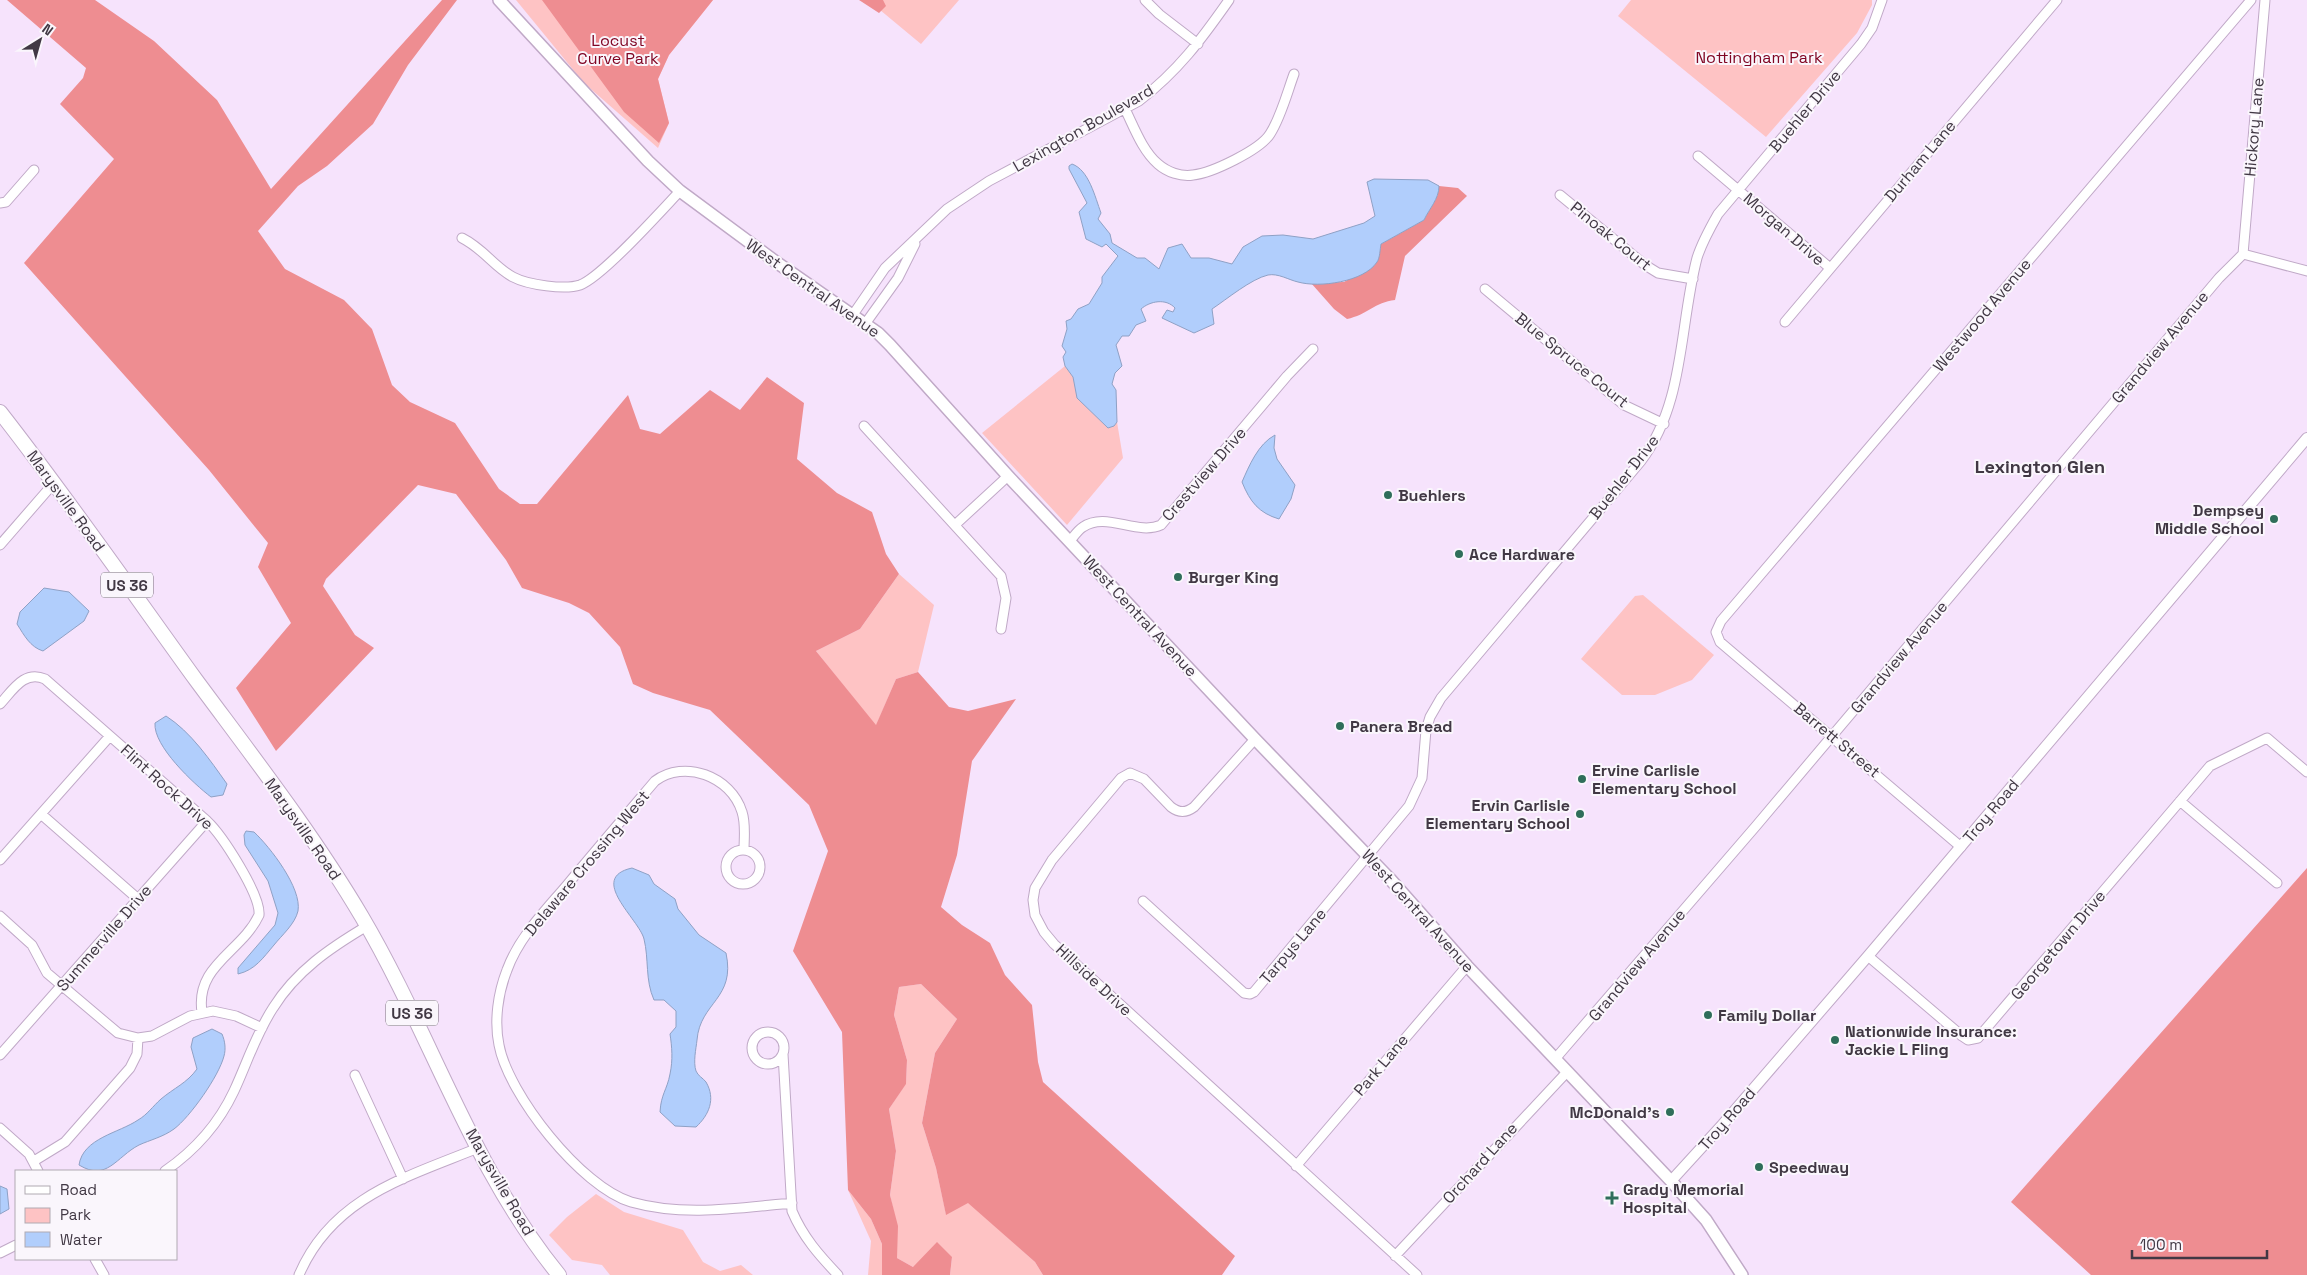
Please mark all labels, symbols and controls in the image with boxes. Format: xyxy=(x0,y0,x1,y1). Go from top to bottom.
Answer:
north arrow xyxy=(15,15,65,65)
text: N xyxy=(39,20,57,40)
park label: Locust Curve Park xyxy=(577,30,659,69)
park label: Nottingham Park xyxy=(1695,47,1823,68)
street label: Buehler Drive xyxy=(1764,65,1846,157)
street label: Hickory Lane xyxy=(2239,77,2269,177)
street label: Lexington Boulevard xyxy=(1009,79,1157,177)
street label: Durham Lane xyxy=(1880,116,1960,206)
street label: Morgan Drive xyxy=(1739,188,1829,270)
street label: Pinoak Court xyxy=(1566,197,1656,275)
street label: West Central Avenue xyxy=(742,234,884,342)
street label: Westwood Avenue xyxy=(1928,254,2036,376)
street label: Grandview Avenue xyxy=(2107,286,2213,408)
street label: Blue Spruce Court xyxy=(1511,308,1633,412)
street label: Crestview Drive xyxy=(1157,423,1251,525)
street label: Buehler Drive xyxy=(1584,431,1664,523)
street label: Marysville Road xyxy=(22,446,110,556)
district label: Lexington Glen xyxy=(1975,455,2105,478)
place label: Buehlers xyxy=(1398,485,1466,506)
marker: Buehlers xyxy=(1382,489,1394,501)
place label: Dempsey Middle School xyxy=(2155,500,2264,539)
marker: Dempsey Middle School xyxy=(2268,513,2280,525)
place label: Ace Hardware xyxy=(1469,544,1575,565)
marker: Ace Hardware xyxy=(1453,548,1465,560)
street label: West Central Avenue xyxy=(1078,551,1202,681)
place label: Burger King xyxy=(1188,567,1279,588)
marker: Burger King xyxy=(1172,571,1184,583)
road number: US 36 xyxy=(101,572,153,598)
street label: Grandview Avenue xyxy=(1846,596,1952,718)
street label: Barrett Street xyxy=(1789,698,1885,782)
place label: Panera Bread xyxy=(1350,716,1453,737)
marker: Panera Bread xyxy=(1334,720,1346,732)
street label: Flint Rock Drive xyxy=(116,740,218,834)
place label: Ervine Carlisle Elementary School xyxy=(1592,760,1736,799)
marker: Ervine Carlisle Elementary School xyxy=(1576,773,1588,785)
street label: Marysville Road xyxy=(260,774,346,884)
street label: Troy Road xyxy=(1958,775,2024,847)
street label: Delaware Crossing West xyxy=(520,786,654,940)
place label: Ervin Carlisle Elementary School xyxy=(1426,795,1570,834)
marker: Ervin Carlisle Elementary School xyxy=(1574,808,1586,820)
street label: West Central Avenue xyxy=(1357,845,1479,977)
street label: Summerville Drive xyxy=(52,880,156,996)
street label: Georgetown Drive xyxy=(2006,886,2110,1004)
street label: Tarpys Lane xyxy=(1255,904,1331,988)
street label: Grandview Avenue xyxy=(1584,904,1690,1026)
street label: Hillside Drive xyxy=(1051,939,1137,1021)
road number: US 36 xyxy=(386,1000,438,1026)
place label: Family Dollar xyxy=(1718,1005,1816,1026)
marker: Family Dollar xyxy=(1702,1009,1714,1021)
place label: Nationwide Insurance: Jackie L Fling xyxy=(1845,1021,2017,1060)
street label: Park Lane xyxy=(1349,1030,1413,1100)
marker: Nationwide Insurance: Jackie L Fling xyxy=(1829,1034,1841,1046)
street label: Troy Road xyxy=(1694,1083,1760,1155)
place label: McDonald's xyxy=(1570,1102,1660,1123)
marker: McDonald's xyxy=(1664,1106,1676,1118)
street label: Orchard Lane xyxy=(1438,1118,1522,1208)
street label: Marysville Road xyxy=(461,1125,539,1239)
place label: Speedway xyxy=(1769,1157,1849,1178)
marker: Speedway xyxy=(1753,1161,1765,1173)
legend xyxy=(15,1170,178,1260)
place label: Grady Memorial Hospital xyxy=(1623,1179,1744,1218)
text: Road xyxy=(60,1180,97,1199)
marker: Grady Memorial Hospital xyxy=(1605,1191,1619,1205)
text: Park xyxy=(60,1205,91,1224)
scale bar xyxy=(2132,1228,2267,1260)
text: Water xyxy=(60,1230,103,1249)
text: 100 m xyxy=(2140,1235,2182,1254)

